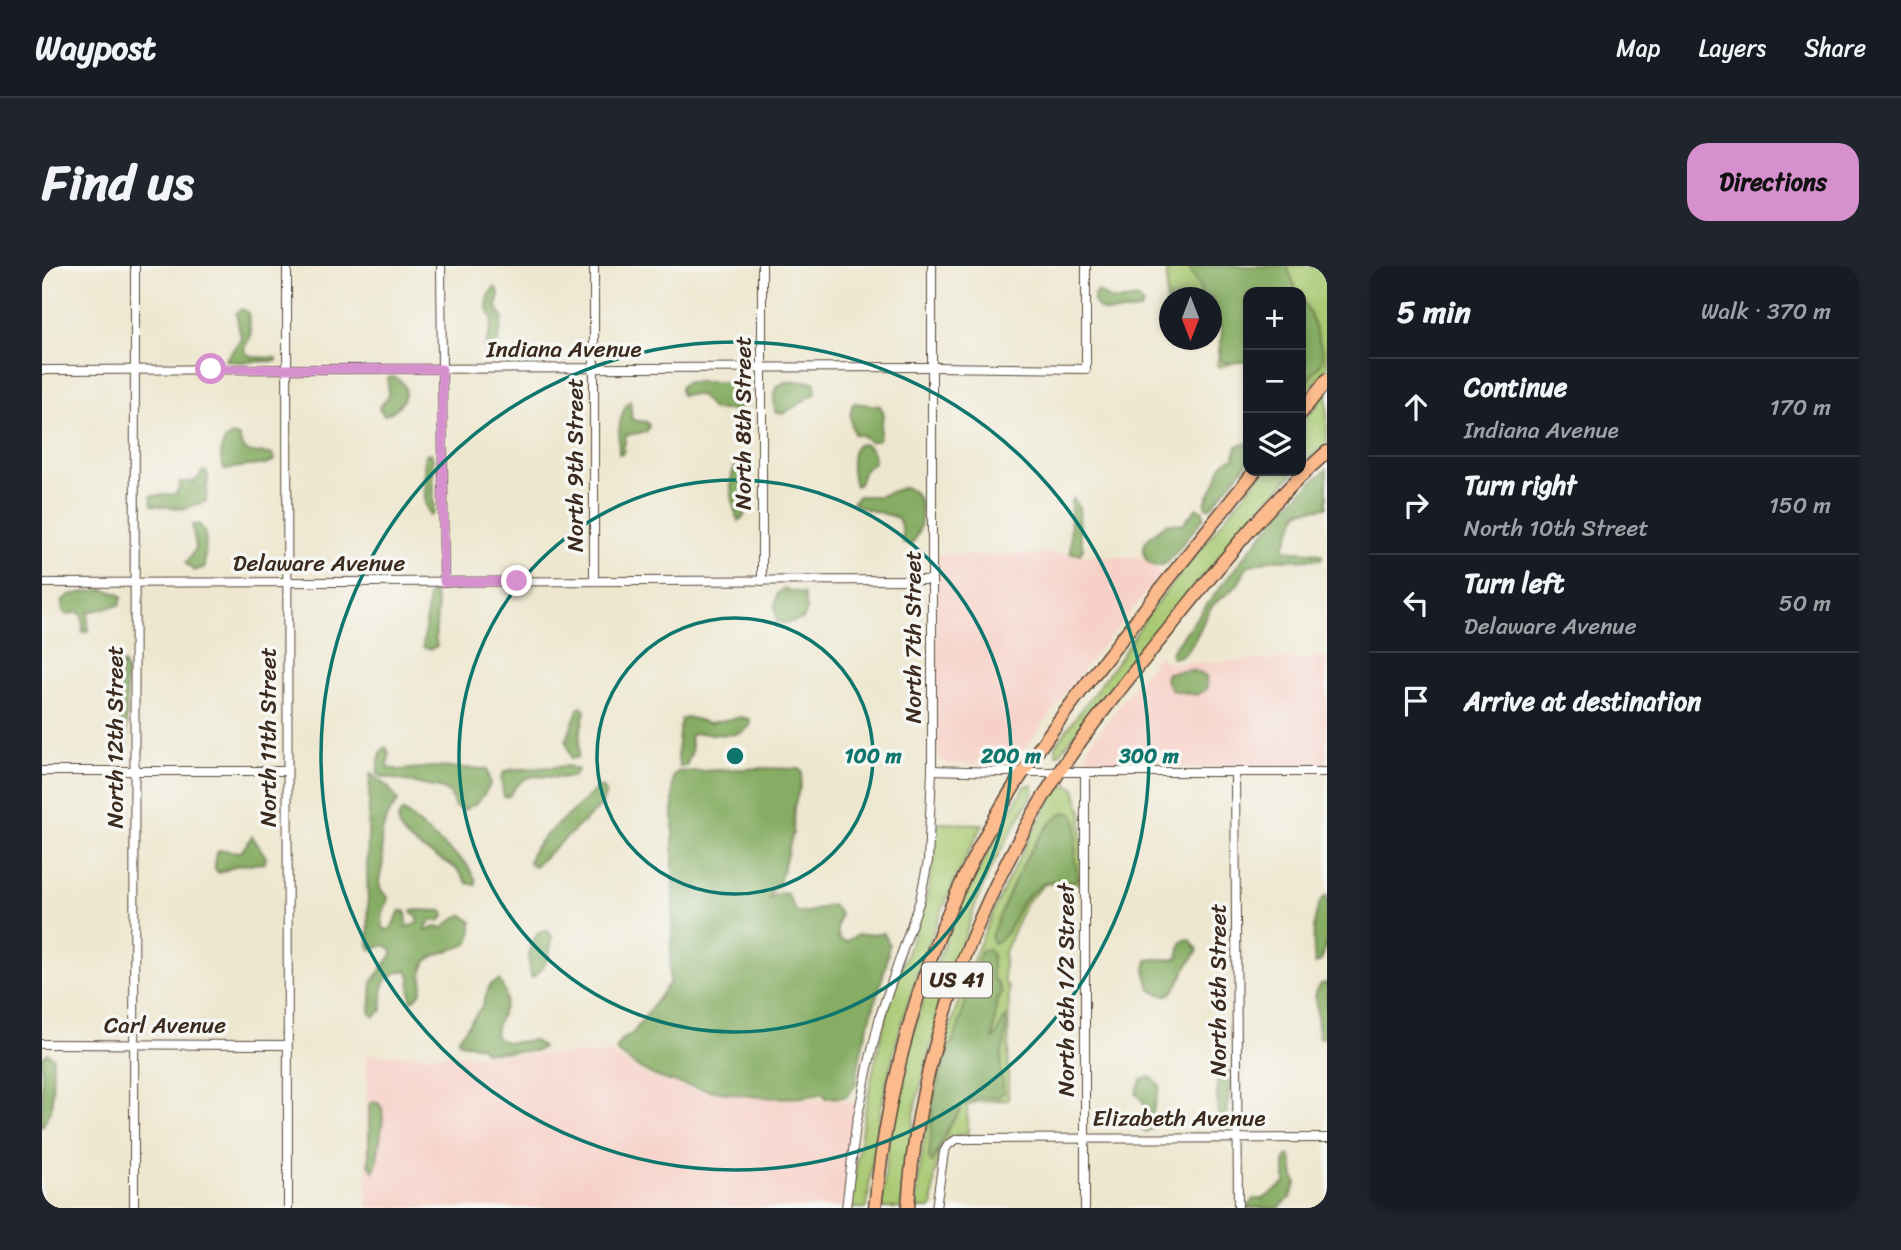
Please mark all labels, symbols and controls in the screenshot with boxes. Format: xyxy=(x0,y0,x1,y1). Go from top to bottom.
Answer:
text: Waypost xyxy=(35,19,156,77)
text: Map xyxy=(1616,27,1661,69)
text: Layers xyxy=(1699,27,1766,69)
text: Share xyxy=(1804,27,1866,69)
text: Find us xyxy=(42,139,194,226)
button: Directions xyxy=(1687,143,1859,221)
text: 5 min xyxy=(1397,285,1471,339)
north arrow xyxy=(1159,287,1222,350)
map controls xyxy=(1243,287,1306,476)
button: + xyxy=(1243,287,1306,350)
text: Walk · 370 m xyxy=(1701,291,1831,332)
street label: Indiana Avenue xyxy=(486,329,641,370)
street label: North 8th Street xyxy=(723,336,764,510)
button: − xyxy=(1243,350,1306,413)
route start xyxy=(195,353,226,384)
text: Continue xyxy=(1464,364,1567,410)
street label: North 9th Street xyxy=(555,378,596,552)
text: 170 m xyxy=(1770,387,1831,428)
icon: ahead xyxy=(1397,388,1435,426)
text: Indiana Avenue xyxy=(1464,410,1619,451)
button: layers xyxy=(1243,413,1306,476)
text: Turn right xyxy=(1464,462,1577,508)
text: 150 m xyxy=(1769,485,1831,526)
icon: right xyxy=(1397,486,1435,524)
text: North 10th Street xyxy=(1464,508,1648,549)
street label: Delaware Avenue xyxy=(233,543,405,584)
street label: North 7th Street xyxy=(893,550,934,724)
text: Turn left xyxy=(1464,560,1564,606)
route end xyxy=(501,565,532,596)
text: 50 m xyxy=(1779,583,1831,624)
icon: left xyxy=(1397,584,1435,622)
text: Delaware Avenue xyxy=(1464,606,1637,647)
street label: North 12th Street xyxy=(95,645,136,829)
street label: North 11th Street xyxy=(248,647,289,827)
text: Arrive at destination xyxy=(1464,678,1701,724)
icon: arrive xyxy=(1397,682,1435,720)
text: 100 m xyxy=(844,737,902,775)
text: 200 m xyxy=(980,737,1042,775)
text: 300 m xyxy=(1118,737,1180,775)
centre of rings xyxy=(723,744,747,768)
street label: North 6th 1/2 Street xyxy=(1046,881,1087,1097)
street label: North 6th Street xyxy=(1198,903,1239,1077)
road number: US 41 xyxy=(922,962,992,998)
street label: Carl Avenue xyxy=(104,1005,226,1046)
street label: Elizabeth Avenue xyxy=(1092,1098,1266,1139)

